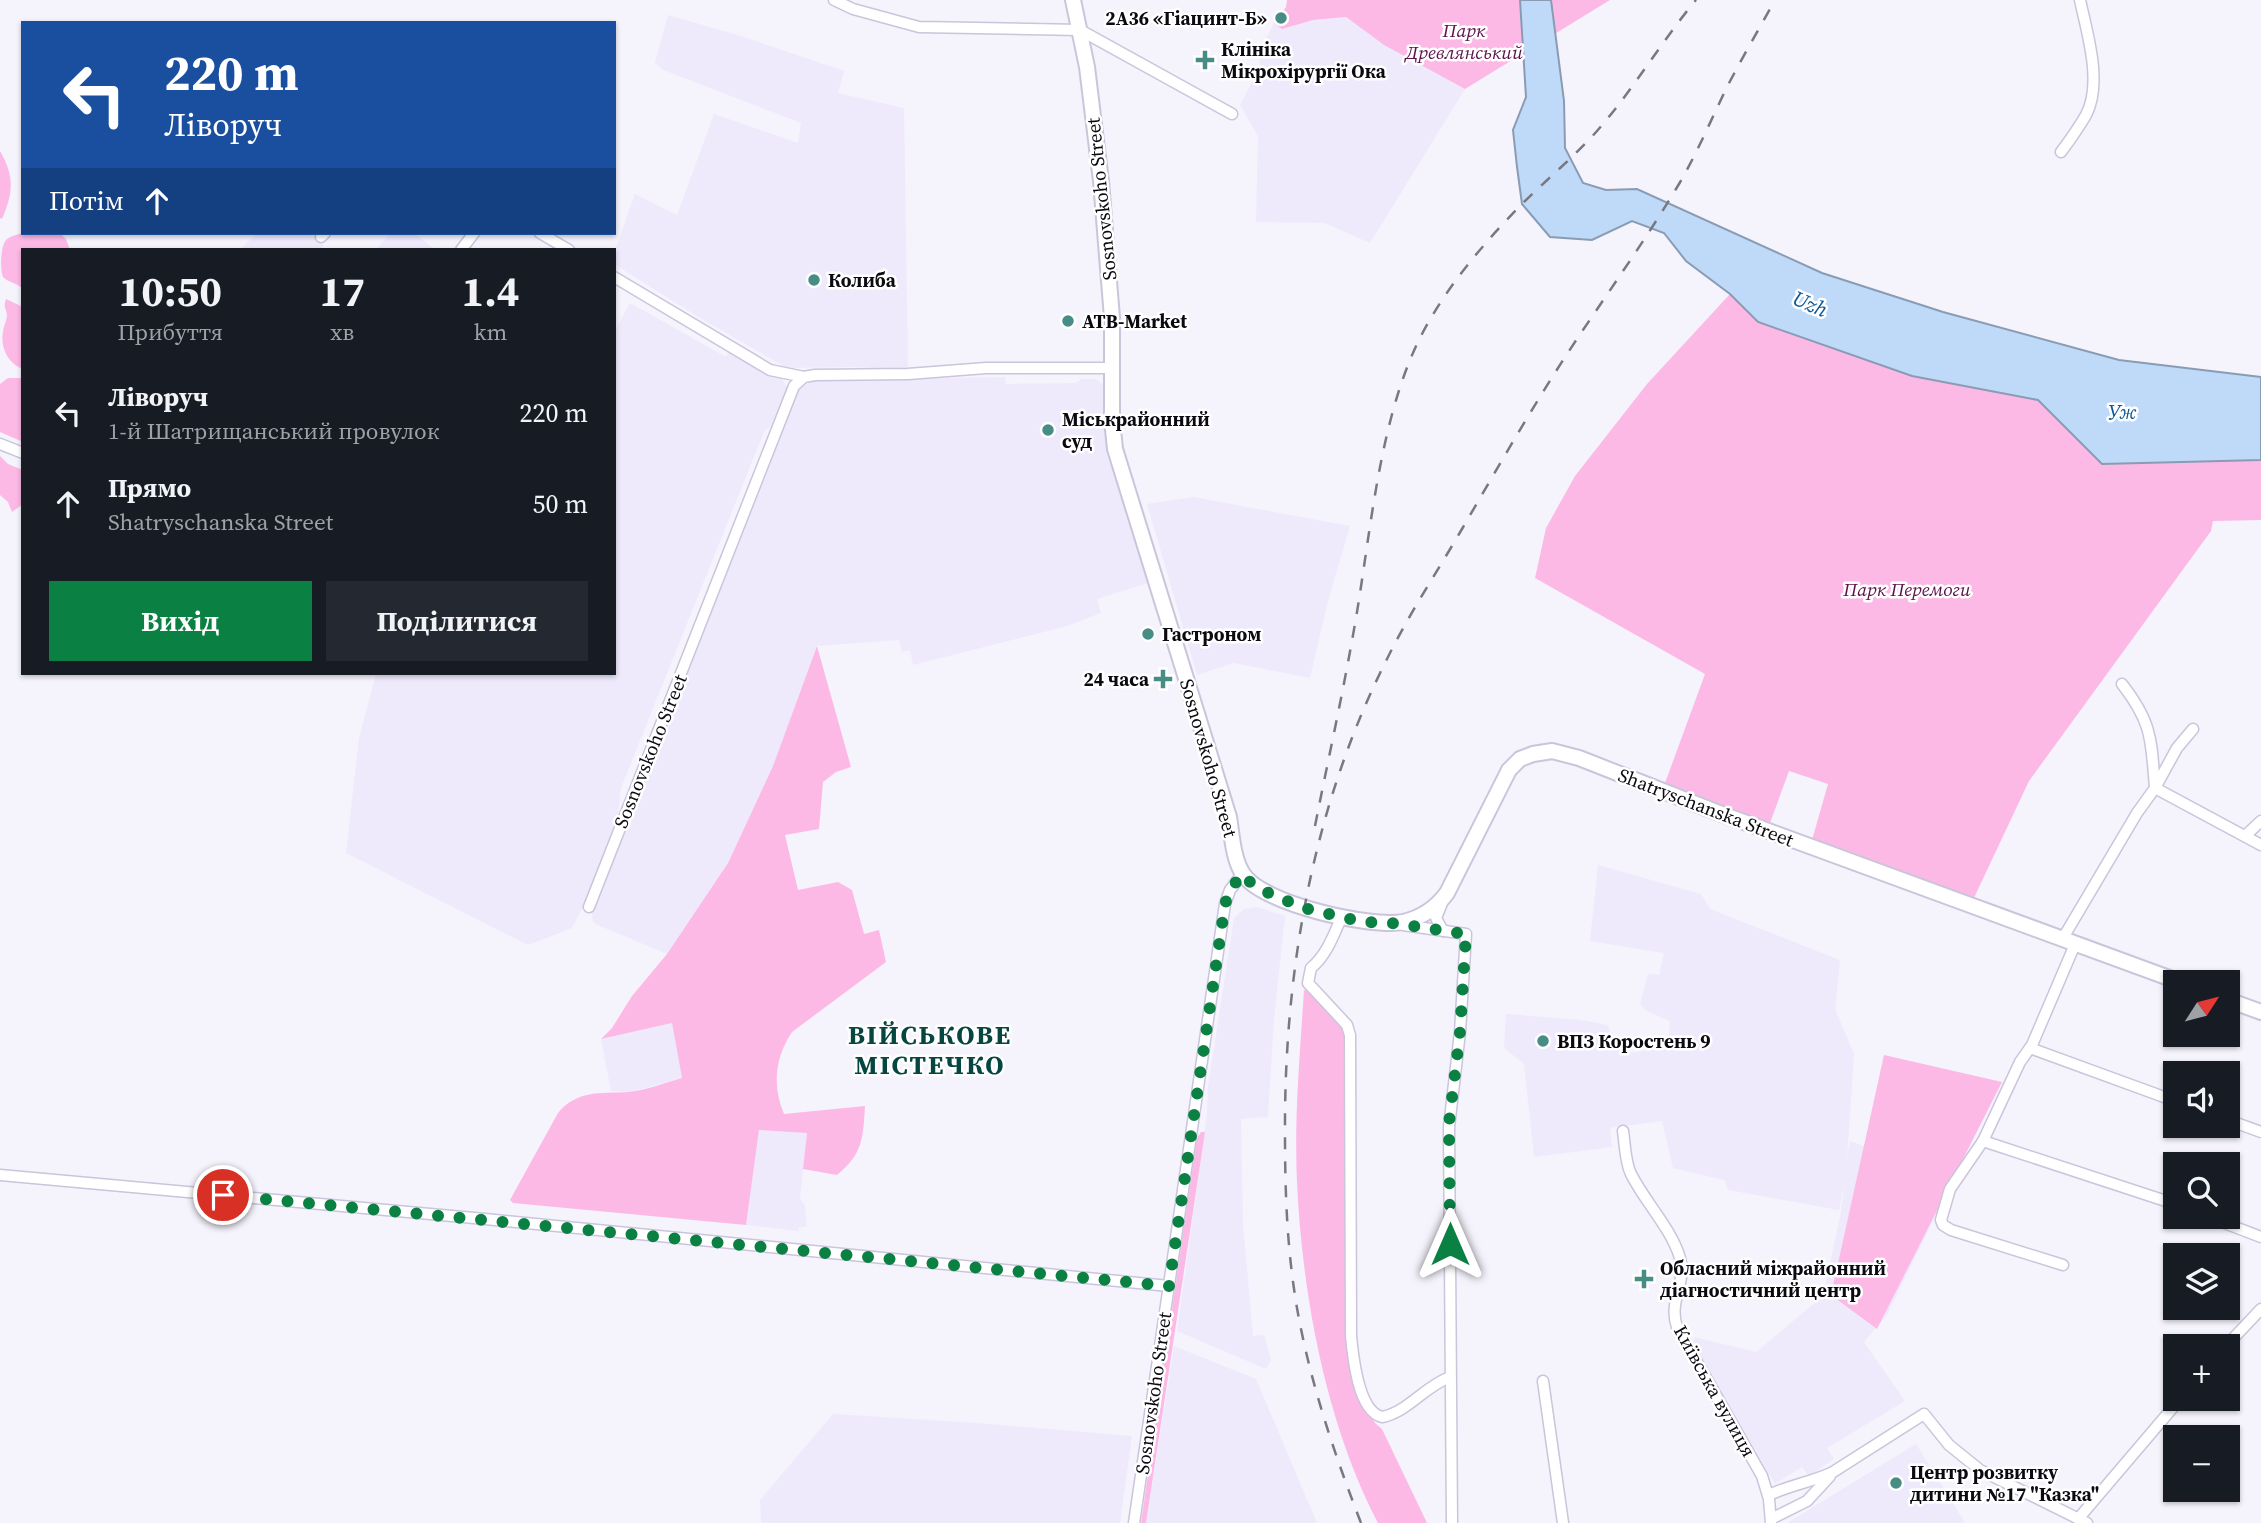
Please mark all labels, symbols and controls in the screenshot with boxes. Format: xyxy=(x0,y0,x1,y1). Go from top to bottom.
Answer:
place label: 2А36 «Гіацинт-Б» xyxy=(1105,5,1267,31)
marker: 2А36 «Гіацинт-Б» xyxy=(1273,10,1289,26)
park label: Парк Древлянський xyxy=(1403,17,1523,65)
place label: Клініка Мікрохірургії Ока xyxy=(1221,36,1387,84)
text: 220 m xyxy=(164,39,299,106)
icon: left xyxy=(49,49,140,140)
marker: Клініка Мікрохірургії Ока xyxy=(1195,50,1215,70)
text: Ліворуч xyxy=(164,103,282,147)
street label: Sosnovskoho Street xyxy=(1079,116,1122,282)
icon: ahead xyxy=(138,182,176,220)
text: Потім xyxy=(49,183,124,219)
text: 10:50 xyxy=(118,262,222,320)
text: 17 xyxy=(320,262,365,320)
text: 1.4 xyxy=(461,262,520,320)
place label: Колиба xyxy=(828,267,897,293)
marker: Колиба xyxy=(806,272,822,288)
water label: Uzh xyxy=(1788,283,1833,324)
place label: ATB-Market xyxy=(1082,308,1187,334)
marker: ATB-Market xyxy=(1060,313,1076,329)
text: Прибуття xyxy=(117,316,223,348)
text: хв xyxy=(330,316,354,348)
text: km xyxy=(474,316,507,348)
text: Ліворуч xyxy=(108,379,208,415)
icon: left xyxy=(49,394,87,432)
text: 220 m xyxy=(520,395,588,431)
water label: Уж xyxy=(2108,397,2137,426)
place label: Міськрайонний суд xyxy=(1062,406,1210,454)
text: 1-й Шатрищанський провулок xyxy=(108,415,439,447)
marker: Міськрайонний суд xyxy=(1040,422,1056,438)
text: Прямо xyxy=(108,470,191,506)
icon: ahead xyxy=(49,485,87,523)
text: 50 m xyxy=(533,486,588,522)
text: Shatryschanska Street xyxy=(108,506,333,538)
park label: Парк Перемоги xyxy=(1842,576,1971,602)
button: Вихід xyxy=(49,581,312,661)
button: Поділитися xyxy=(326,581,588,661)
place label: Гастроном xyxy=(1162,621,1261,647)
marker: Гастроном xyxy=(1140,626,1156,642)
place label: 24 часа xyxy=(1083,666,1150,692)
street label: Sosnovskoho Street xyxy=(607,670,693,832)
marker: 24 часа xyxy=(1155,671,1171,687)
street label: Sosnovskoho Street xyxy=(1174,676,1244,841)
street label: Shatryschanska Street xyxy=(1614,762,1798,853)
north arrow xyxy=(2163,970,2240,1046)
map controls xyxy=(2163,970,2240,1502)
district label: ВІЙСЬКОВЕ МІСТЕЧКО xyxy=(848,1017,1012,1083)
place label: ВПЗ Коростень 9 xyxy=(1557,1028,1711,1054)
marker: ВПЗ Коростень 9 xyxy=(1535,1033,1551,1049)
button: sound xyxy=(2163,1061,2240,1138)
button: search xyxy=(2163,1152,2240,1229)
pin xyxy=(193,1165,253,1225)
icon: arrive xyxy=(204,1176,242,1214)
position arrow xyxy=(1413,1207,1487,1281)
button: layers xyxy=(2163,1243,2240,1320)
place label: Обласний міжрайонний діагностичний центр xyxy=(1660,1255,1886,1303)
marker: Обласний міжрайонний діагностичний центр xyxy=(1634,1269,1654,1289)
street label: Sosnovskoho Street xyxy=(1129,1309,1177,1476)
street label: Київська вулиця xyxy=(1668,1320,1762,1462)
button: + xyxy=(2163,1334,2240,1411)
button: − xyxy=(2163,1425,2240,1502)
place label: Центр розвитку дитини №17 "Казка" xyxy=(1910,1459,2099,1507)
marker: Центр розвитку дитини №17 "Казка" xyxy=(1888,1475,1904,1491)

